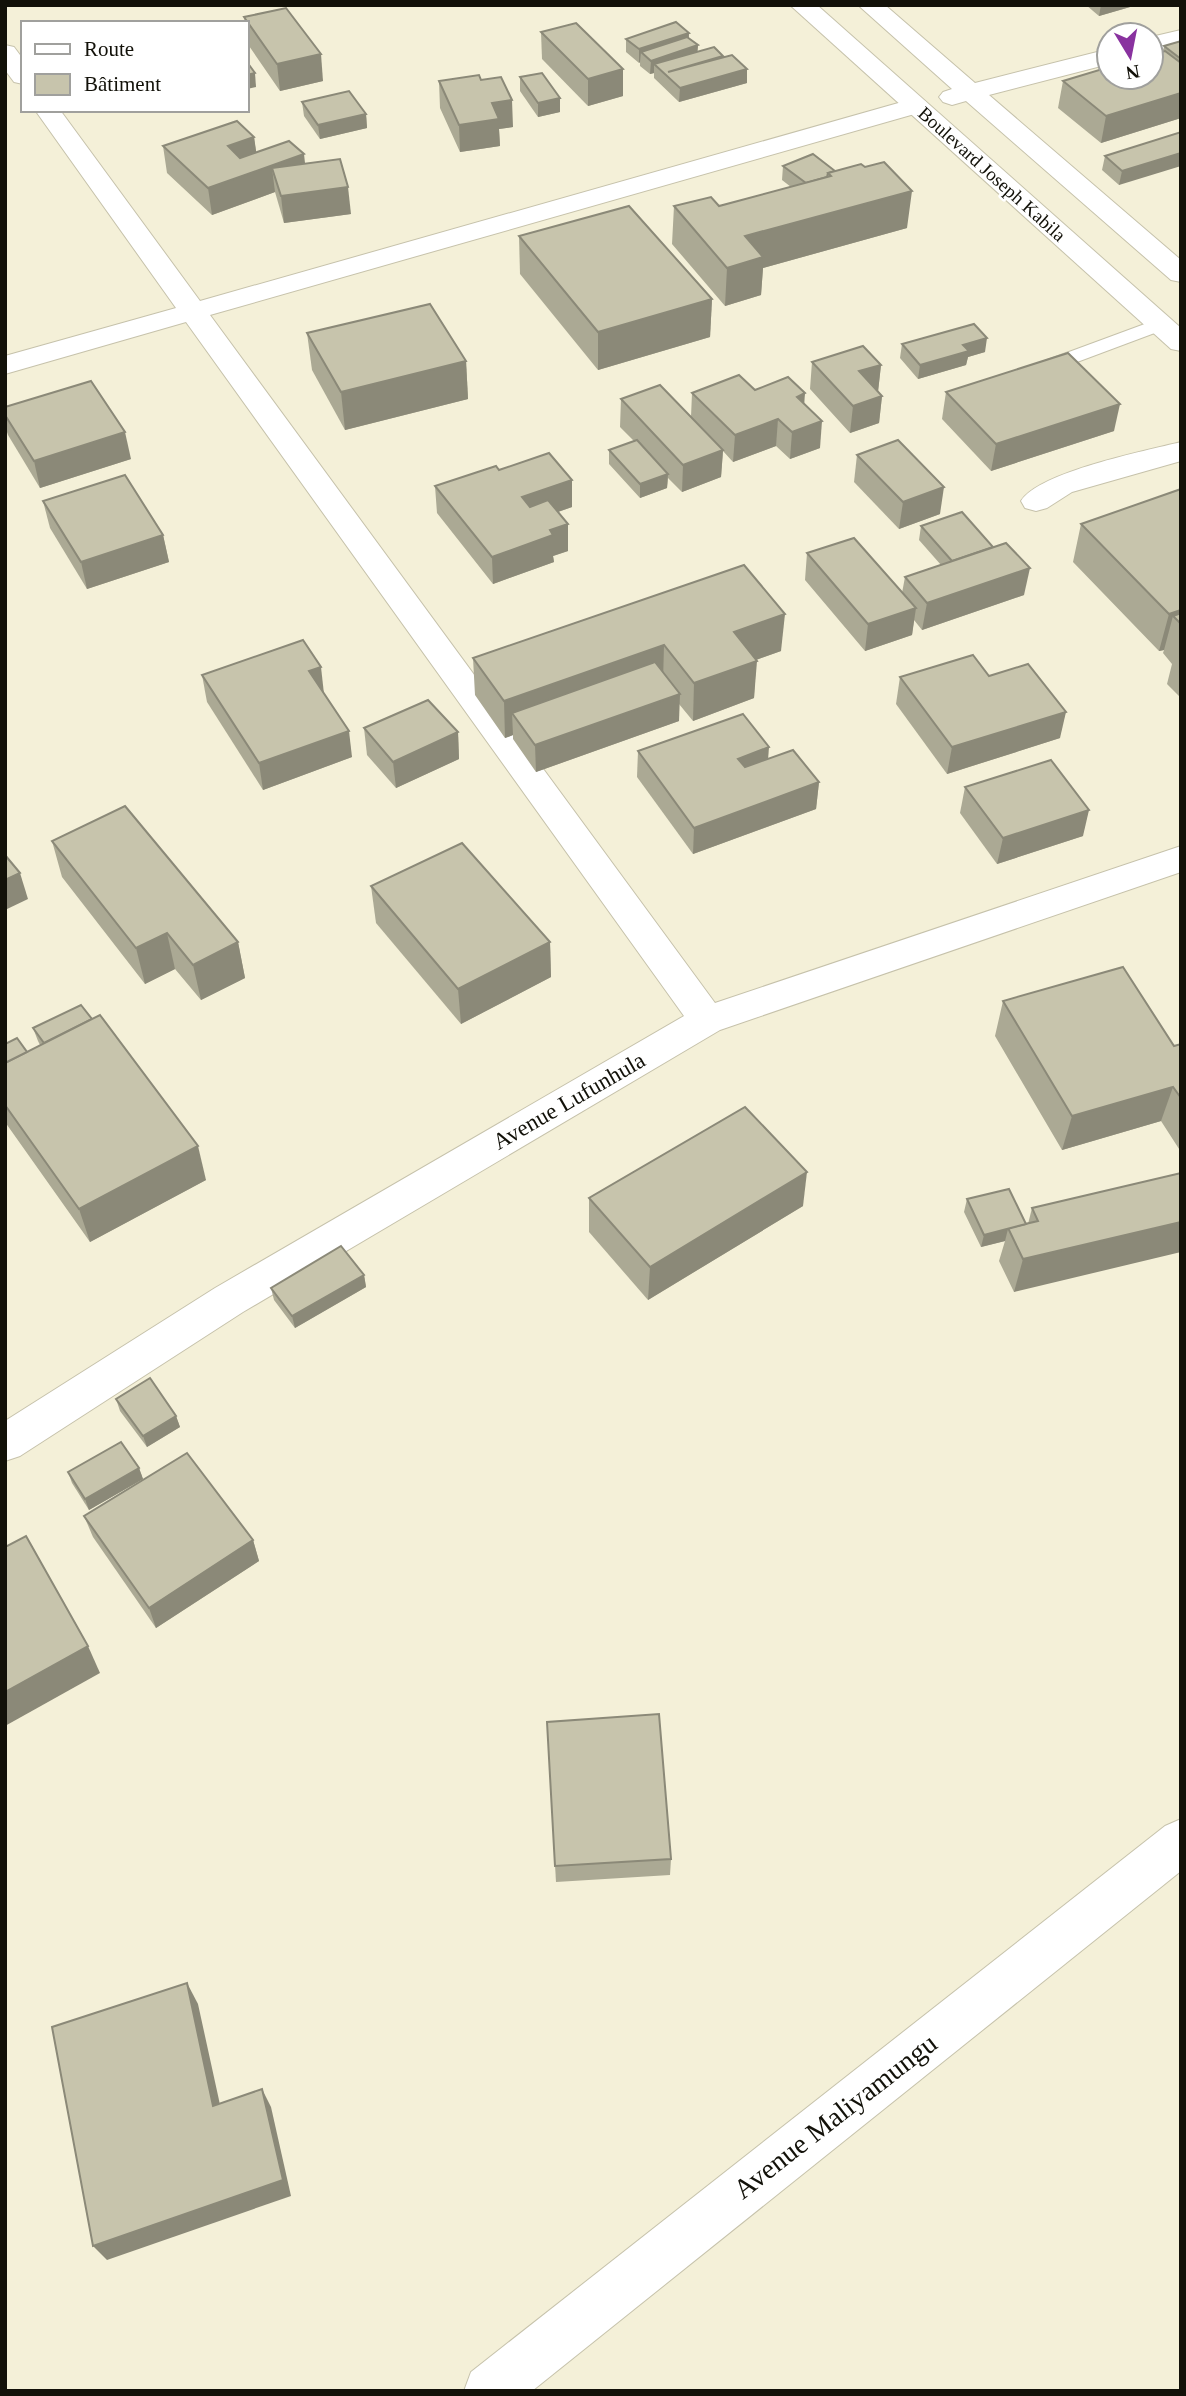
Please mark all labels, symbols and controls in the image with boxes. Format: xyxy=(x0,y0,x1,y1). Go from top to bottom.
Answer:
legend xyxy=(21,21,248,112)
north arrow xyxy=(1095,21,1165,91)
text: Route xyxy=(84,37,134,61)
text: N xyxy=(1124,61,1141,84)
text: Bâtiment xyxy=(84,72,161,96)
street label: Boulevard Joseph Kabila xyxy=(914,102,1070,246)
street label: Avenue Lufunhula xyxy=(489,1047,649,1155)
street label: Avenue Maliyamungu xyxy=(727,2027,943,2205)

